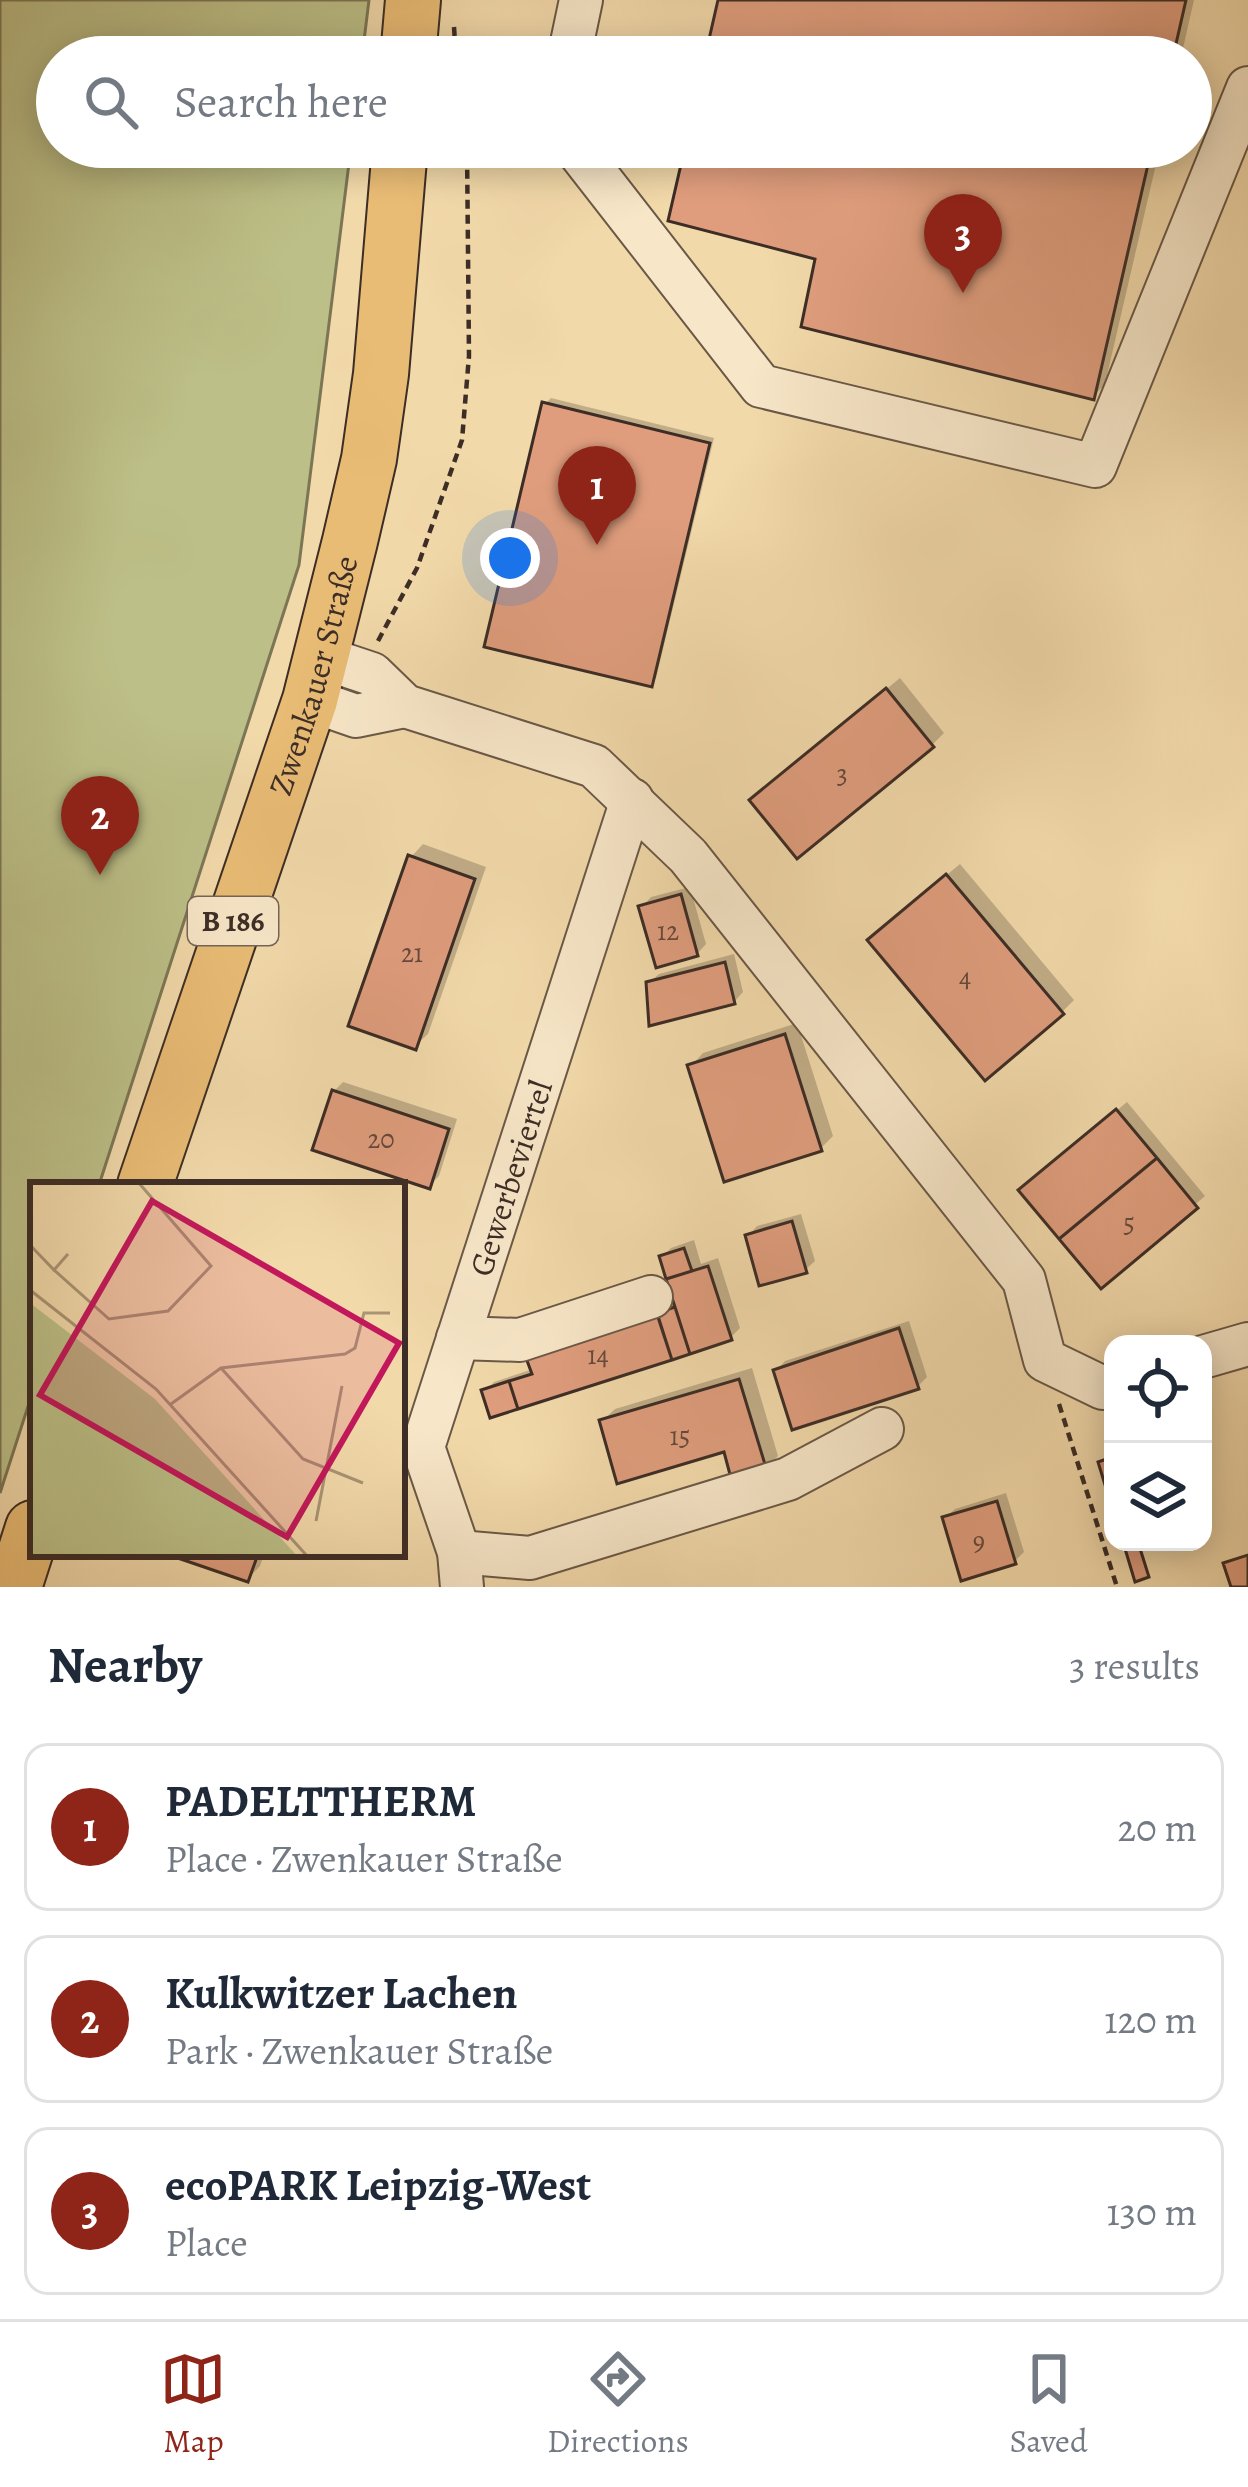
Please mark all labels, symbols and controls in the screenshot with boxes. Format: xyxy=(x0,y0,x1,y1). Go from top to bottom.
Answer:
search box xyxy=(36,36,1212,168)
icon: search xyxy=(78,69,144,135)
text: Search here xyxy=(174,71,388,133)
pin: 3 xyxy=(924,194,1002,293)
pin: 1 xyxy=(558,446,636,545)
your location xyxy=(480,528,540,588)
street label: Zwenkauer Straße xyxy=(257,551,368,801)
house number: 3 xyxy=(836,756,848,792)
pin: 2 xyxy=(61,776,139,875)
road number: B 186 xyxy=(188,897,278,945)
house number: 12 xyxy=(657,913,679,949)
house number: 21 xyxy=(401,935,423,971)
house number: 4 xyxy=(959,959,971,995)
street label: Gewerbeviertel xyxy=(458,1074,563,1282)
house number: 20 xyxy=(367,1121,395,1157)
inset map xyxy=(30,1182,405,1557)
house number: 5 xyxy=(1123,1205,1135,1241)
map controls xyxy=(1104,1335,1212,1551)
button: locate xyxy=(1104,1335,1212,1443)
house number: 14 xyxy=(587,1337,609,1373)
house number: 15 xyxy=(670,1418,690,1454)
button: layers xyxy=(1104,1443,1212,1551)
house number: 9 xyxy=(973,1523,985,1559)
text: Nearby xyxy=(48,1630,202,1700)
text: 3 results xyxy=(1069,1639,1200,1692)
text: PADELTTHERM xyxy=(165,1770,476,1832)
text: 1 xyxy=(83,1801,97,1854)
text: 20 m xyxy=(1118,1801,1197,1854)
text: Place · Zwenkauer Straße xyxy=(165,1832,563,1885)
text: Kulkwitzer Lachen xyxy=(165,1962,518,2024)
text: 2 xyxy=(81,1993,99,2046)
text: 120 m xyxy=(1104,1993,1197,2046)
text: Park · Zwenkauer Straße xyxy=(165,2024,553,2077)
text: ecoPARK Leipzig-West xyxy=(165,2154,591,2216)
text: 3 xyxy=(82,2185,98,2238)
text: 130 m xyxy=(1106,2185,1197,2238)
text: Place xyxy=(165,2216,248,2269)
tab: Map xyxy=(160,2346,226,2463)
tab: Directions xyxy=(547,2346,689,2463)
tab: Saved xyxy=(1009,2346,1088,2463)

